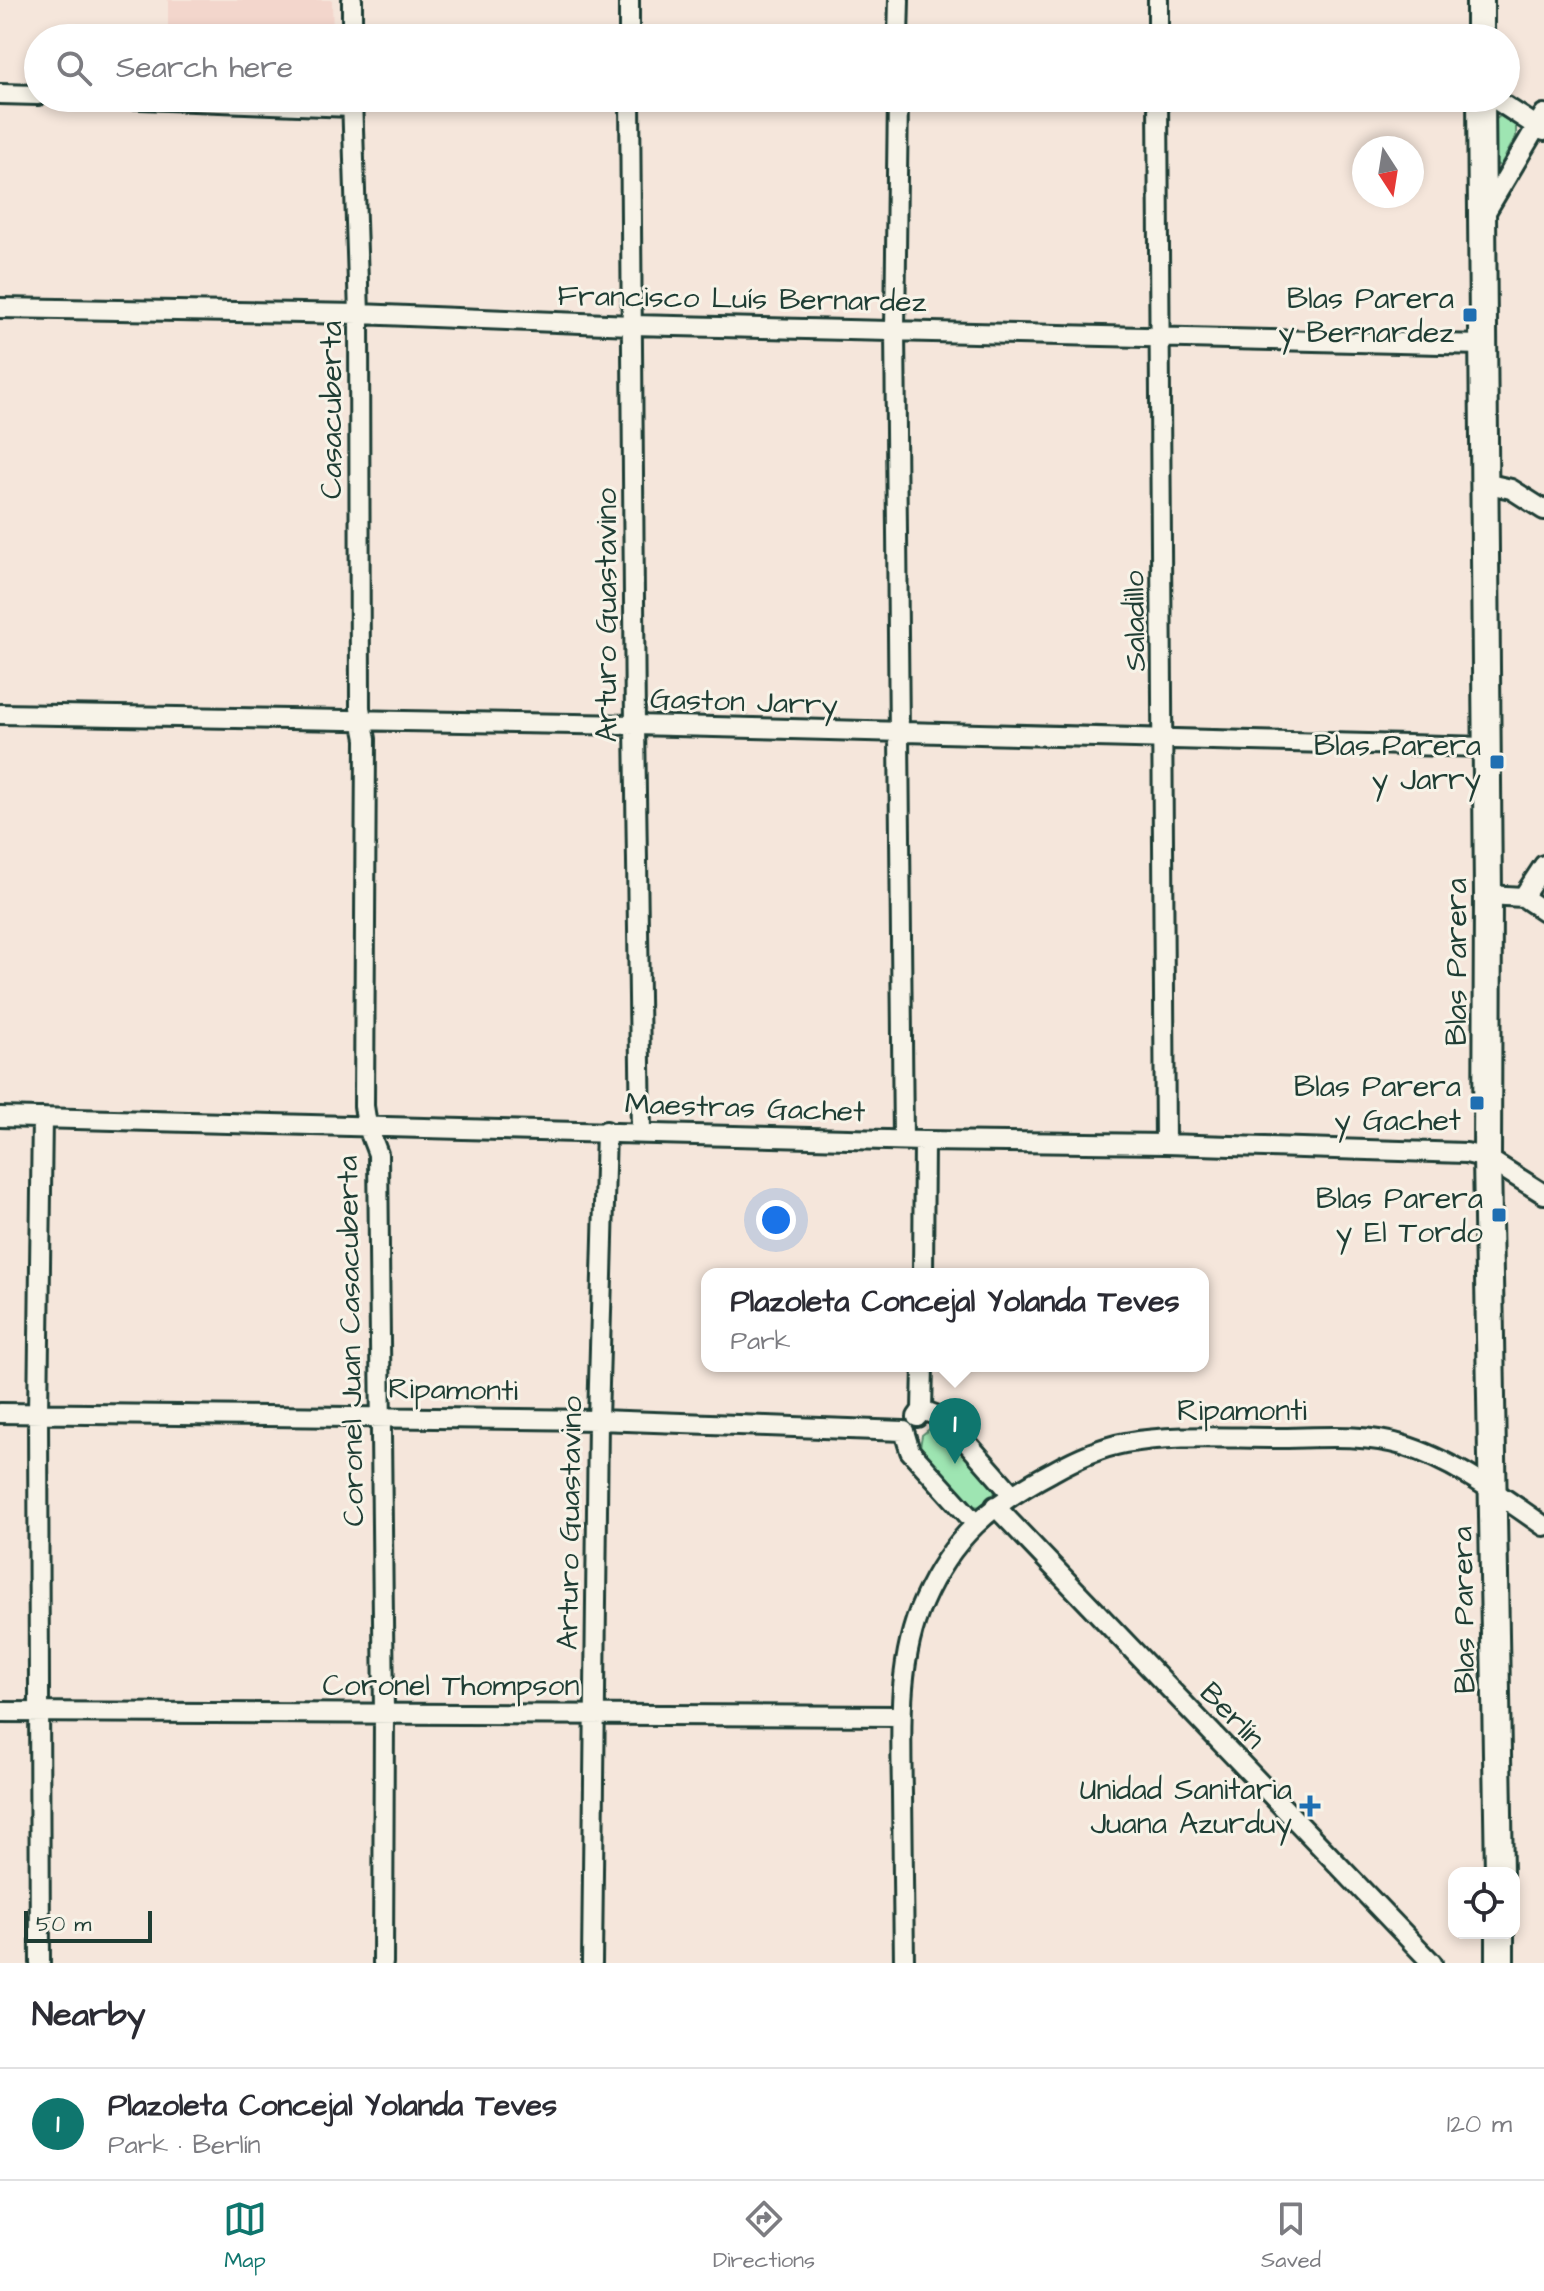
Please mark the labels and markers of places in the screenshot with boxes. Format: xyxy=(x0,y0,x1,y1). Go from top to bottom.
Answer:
place label: Blas Parera y Bernardez xyxy=(1278,278,1454,355)
marker: Blas Parera y Bernardez xyxy=(1461,306,1479,324)
place label: Blas Parera y Jarry xyxy=(1314,725,1481,802)
marker: Blas Parera y Jarry xyxy=(1488,753,1506,771)
place label: Blas Parera y Gachet xyxy=(1294,1066,1461,1143)
marker: Blas Parera y Gachet xyxy=(1468,1094,1486,1112)
place label: Blas Parera y El Tordo xyxy=(1316,1178,1483,1255)
marker: Blas Parera y El Tordo xyxy=(1490,1206,1508,1224)
pin: 1 xyxy=(929,1398,981,1464)
place label: Unidad Sanitaria Juana Azurduy xyxy=(1080,1769,1292,1846)
marker: Unidad Sanitaria Juana Azurduy xyxy=(1299,1795,1321,1817)

